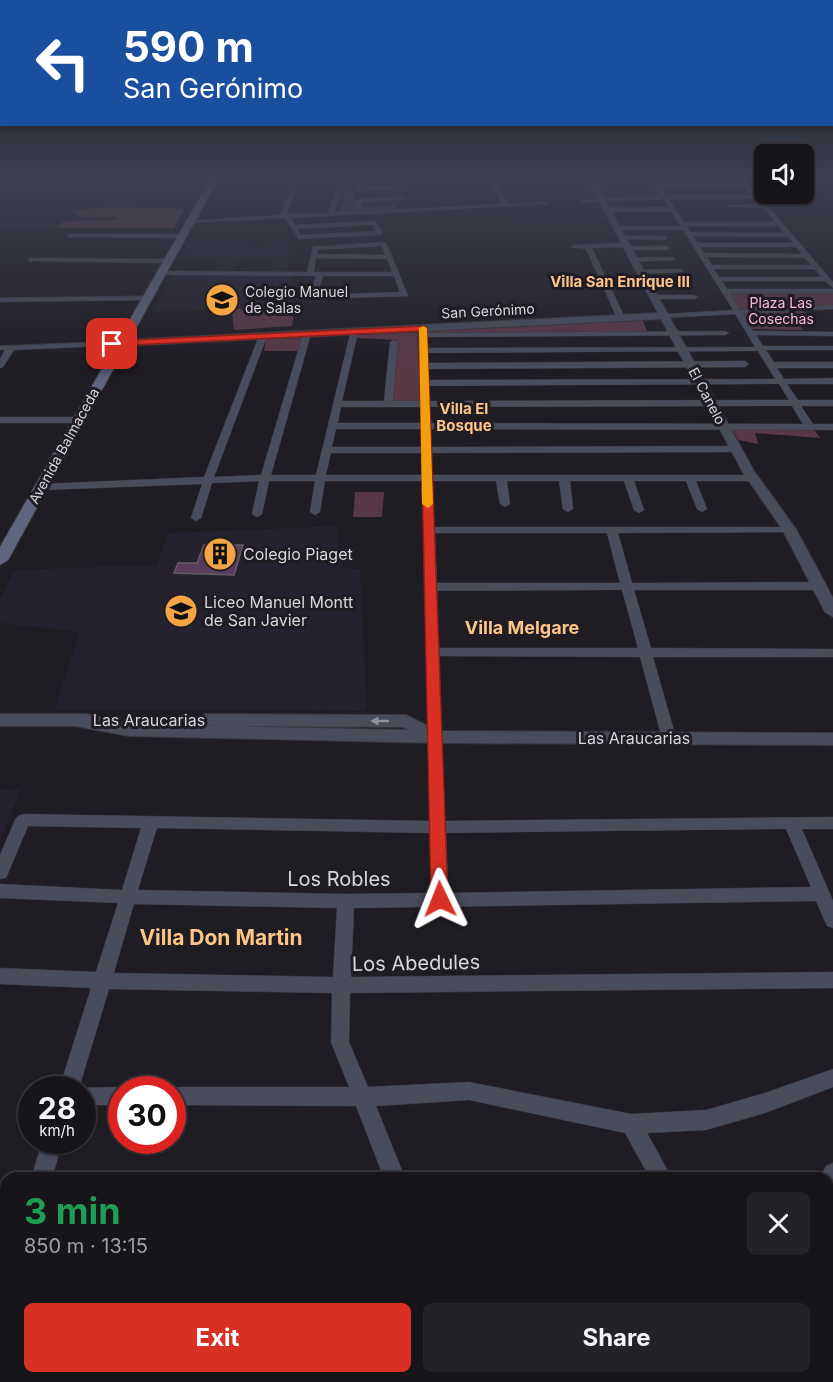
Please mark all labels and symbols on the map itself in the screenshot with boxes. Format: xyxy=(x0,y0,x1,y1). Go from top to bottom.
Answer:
district label: Villa San Enrique III xyxy=(550,272,690,291)
school or university icon: Colegio Manuel de Salas xyxy=(204,282,240,318)
place label: Colegio Manuel de Salas xyxy=(245,283,348,316)
park label: Plaza Las Cosechas xyxy=(748,294,814,327)
street label: San Gerónimo xyxy=(441,300,535,321)
pin xyxy=(86,318,137,369)
street label: El Canelo xyxy=(685,364,730,427)
street label: Avenida Balmaceda xyxy=(25,385,102,507)
district label: Villa El Bosque xyxy=(436,399,492,435)
building icon: Colegio Piaget xyxy=(202,536,238,572)
place label: Colegio Piaget xyxy=(243,544,353,564)
place label: Liceo Manuel Montt de San Javier xyxy=(204,592,353,630)
school or university icon: Liceo Manuel Montt de San Javier xyxy=(163,593,199,629)
district label: Villa Melgare xyxy=(465,617,580,638)
street label: Las Araucarias xyxy=(93,710,205,730)
one-way arrow xyxy=(371,716,390,726)
street label: Las Araucarias xyxy=(578,728,690,748)
street label: Los Robles xyxy=(287,867,391,891)
position arrow xyxy=(408,867,472,931)
district label: Villa Don Martin xyxy=(139,925,303,950)
street label: Los Abedules xyxy=(352,950,480,976)
speed limit sign: 30 xyxy=(108,1076,186,1154)

